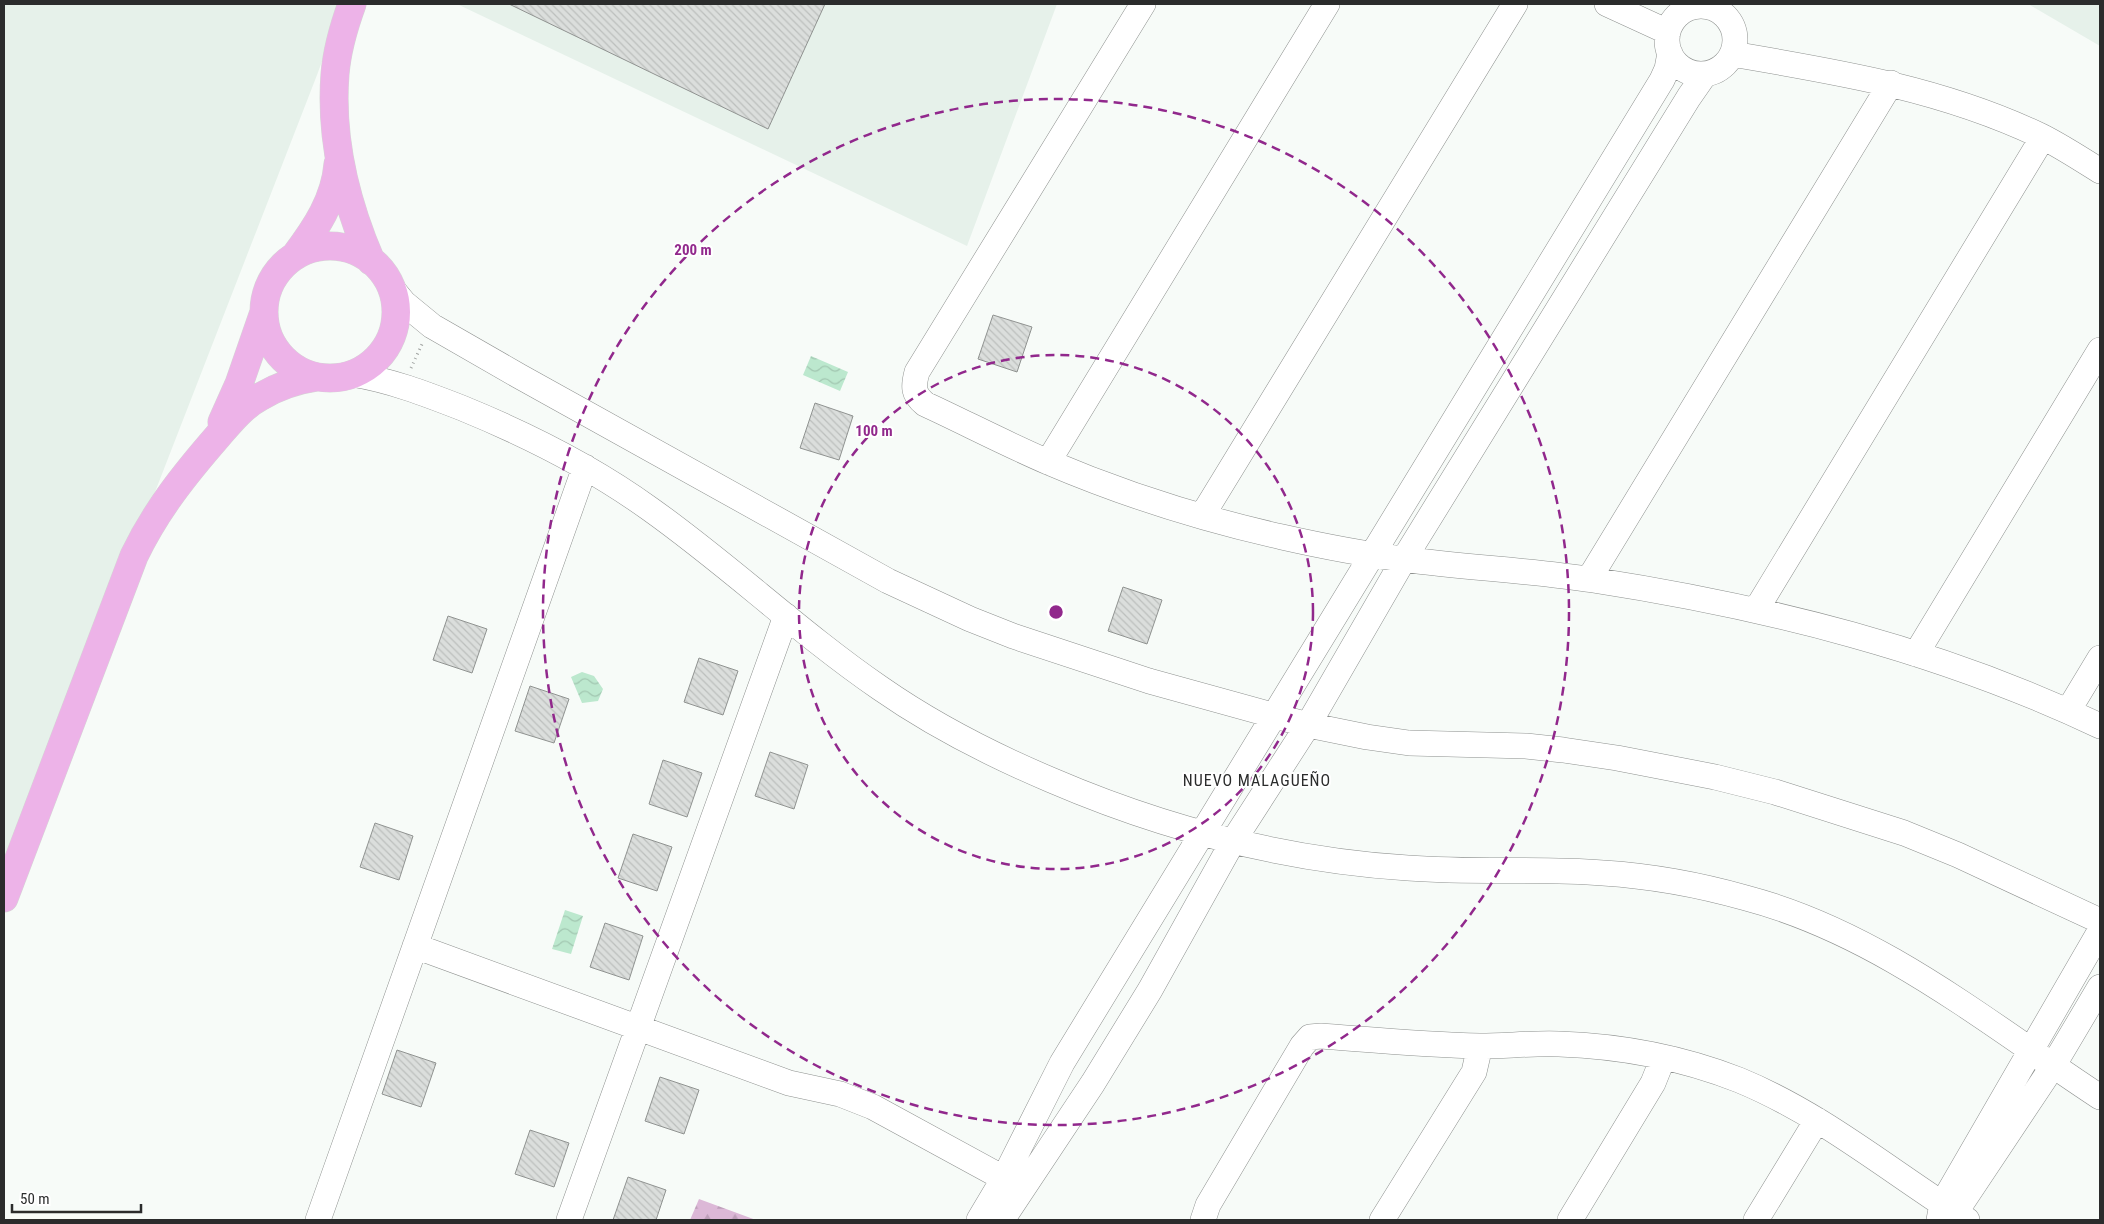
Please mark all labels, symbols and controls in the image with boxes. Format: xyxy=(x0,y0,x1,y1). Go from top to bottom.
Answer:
text: 200 m xyxy=(674,241,712,259)
text: 100 m xyxy=(855,422,893,440)
centre of rings xyxy=(1047,603,1065,621)
district label: NUEVO MALAGUEÑO xyxy=(1183,770,1331,790)
scale bar xyxy=(12,1182,141,1214)
text: 50 m xyxy=(20,1190,50,1208)

